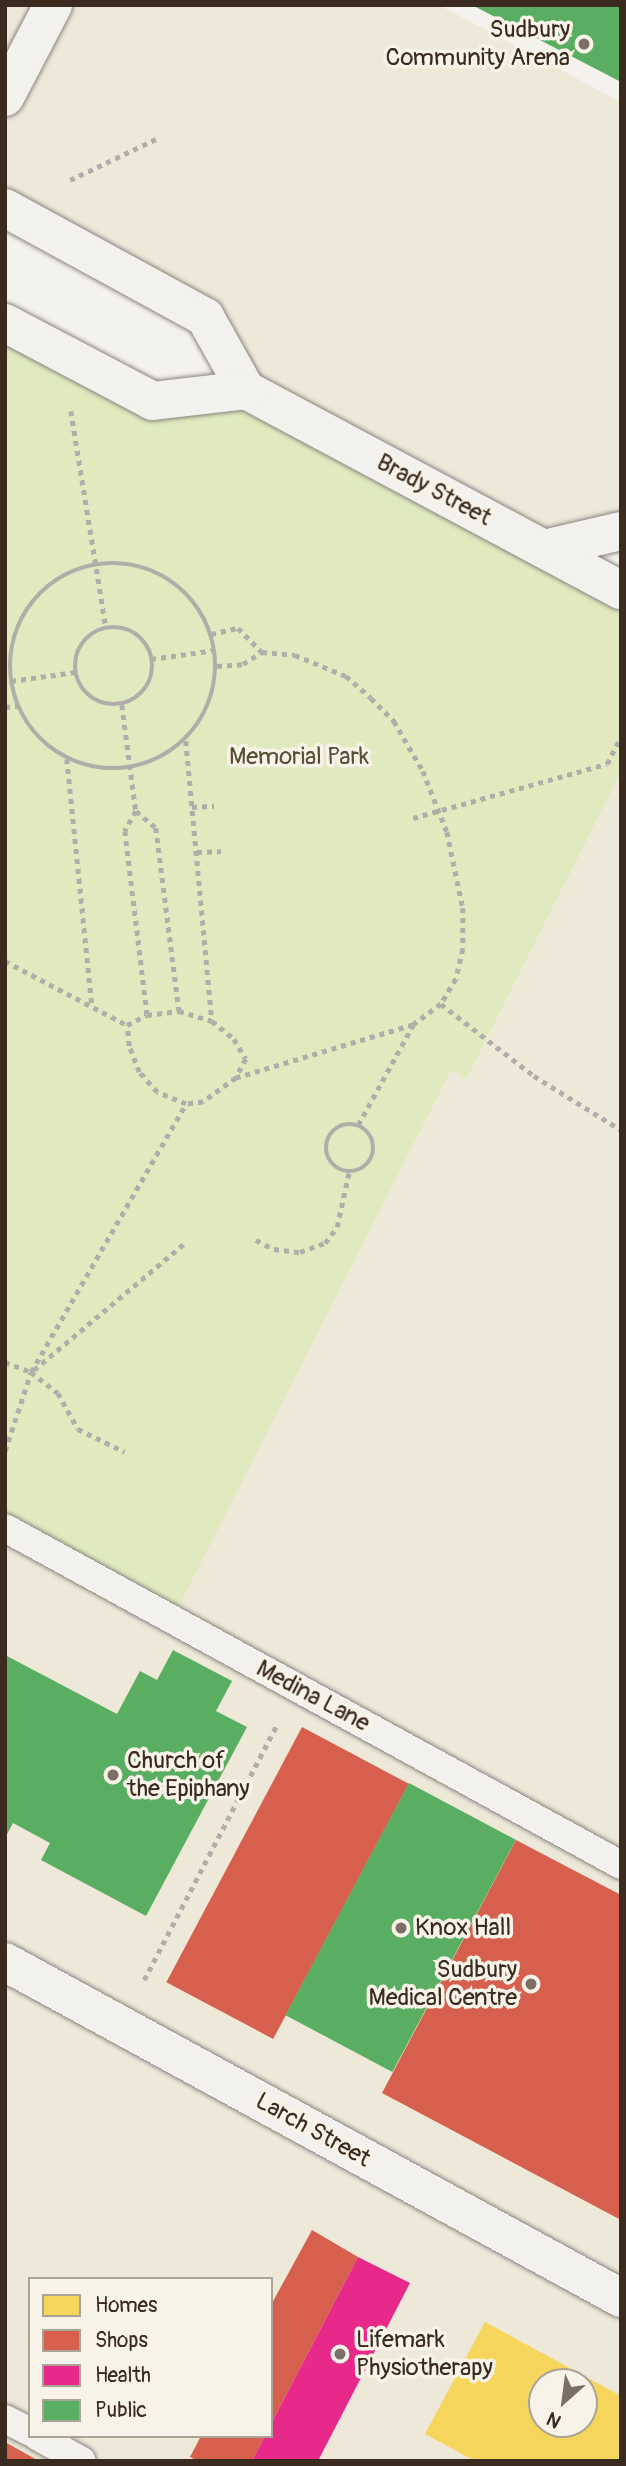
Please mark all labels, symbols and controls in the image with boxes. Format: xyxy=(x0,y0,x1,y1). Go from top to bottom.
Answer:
place label: Sudbury Community Arena xyxy=(386,16,570,72)
marker: Sudbury Community Arena xyxy=(576,36,592,52)
street label: Brady Street xyxy=(372,448,496,532)
park label: Memorial Park xyxy=(229,743,369,771)
street label: Medina Lane xyxy=(251,1654,375,1738)
place label: Church of the Epiphany xyxy=(127,1747,249,1803)
marker: Church of the Epiphany xyxy=(105,1767,121,1783)
place label: Knox Hall xyxy=(415,1914,511,1942)
marker: Knox Hall xyxy=(393,1920,409,1936)
place label: Sudbury Medical Centre xyxy=(368,1956,517,2012)
marker: Sudbury Medical Centre xyxy=(523,1976,539,1992)
street label: Larch Street xyxy=(250,2087,376,2173)
legend xyxy=(28,2277,273,2438)
text: Homes xyxy=(95,2292,157,2319)
place label: Lifemark Physiotherapy xyxy=(356,2326,493,2382)
text: Shops xyxy=(95,2327,148,2354)
marker: Lifemark Physiotherapy xyxy=(330,2344,350,2364)
text: Health xyxy=(95,2362,151,2389)
north arrow xyxy=(528,2368,598,2438)
text: Public xyxy=(95,2397,147,2424)
text: N xyxy=(543,2406,565,2433)

